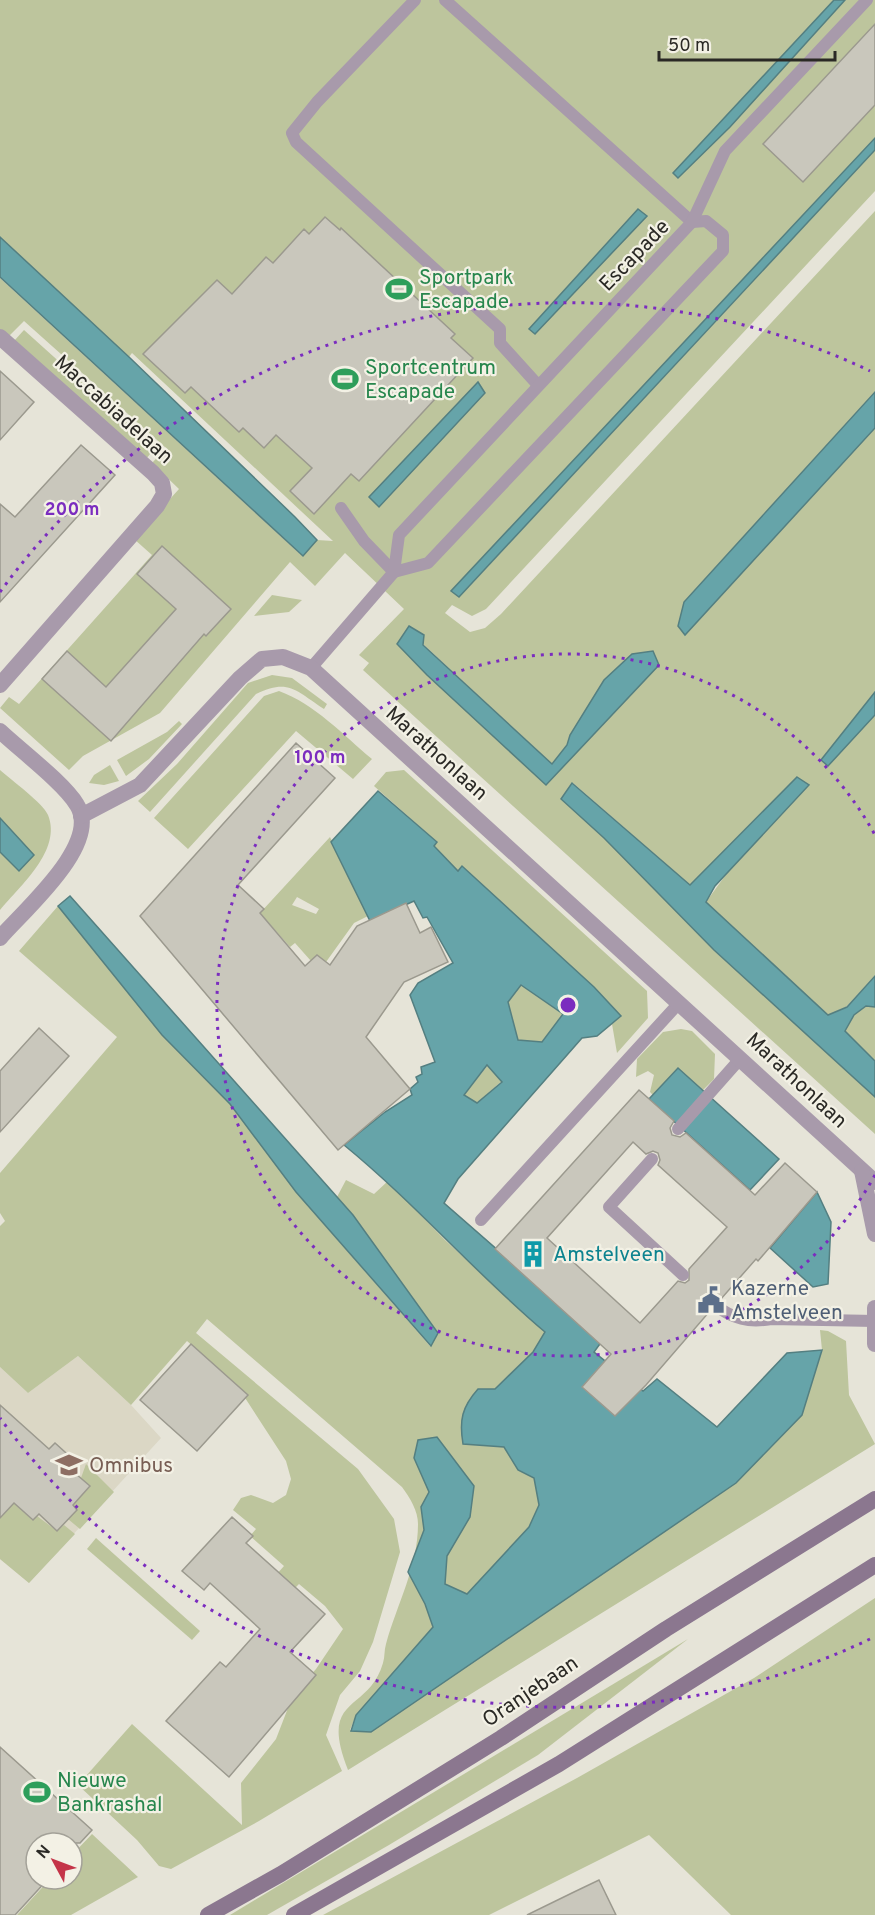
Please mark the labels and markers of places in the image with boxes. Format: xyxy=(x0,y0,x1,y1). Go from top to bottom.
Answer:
place label: Sportpark Escapade xyxy=(419,265,514,316)
sports icon: Sportpark Escapade xyxy=(384,274,414,304)
place label: Sportcentrum Escapade xyxy=(365,355,496,406)
sports icon: Sportcentrum Escapade xyxy=(330,364,360,394)
centre of rings xyxy=(558,995,578,1015)
building icon: Amstelveen xyxy=(518,1239,548,1269)
place label: Amstelveen xyxy=(553,1242,665,1269)
place label: Kazerne Amstelveen xyxy=(731,1276,843,1327)
public building icon: Kazerne Amstelveen xyxy=(696,1285,726,1315)
school or university icon: Omnibus xyxy=(54,1450,84,1480)
place label: Omnibus xyxy=(89,1453,173,1480)
place label: Nieuwe Bankrashal xyxy=(57,1768,163,1819)
sports icon: Nieuwe Bankrashal xyxy=(22,1777,52,1807)

